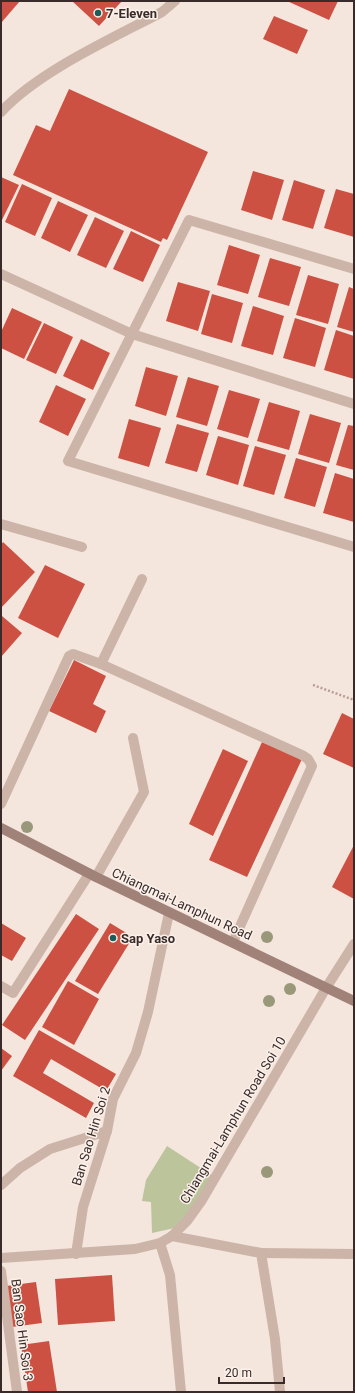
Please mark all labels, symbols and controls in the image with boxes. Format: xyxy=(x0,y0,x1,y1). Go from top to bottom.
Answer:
place label: 7-Eleven xyxy=(106,6,157,21)
marker: 7-Eleven xyxy=(93,8,103,18)
street label: Chiangmai-Lamphun Road xyxy=(110,865,254,943)
place label: Sap Yaso xyxy=(121,931,175,946)
marker: Sap Yaso xyxy=(108,933,118,943)
street label: Chiangmai-Lamphun Road Soi 10 xyxy=(177,1034,289,1206)
street label: Ban Sao Hin Soi 2 xyxy=(69,1085,113,1187)
street label: Ban Sao Hin Soi 3 xyxy=(8,1278,36,1382)
scale bar xyxy=(219,1359,284,1385)
text: 20 m xyxy=(225,1366,252,1380)

